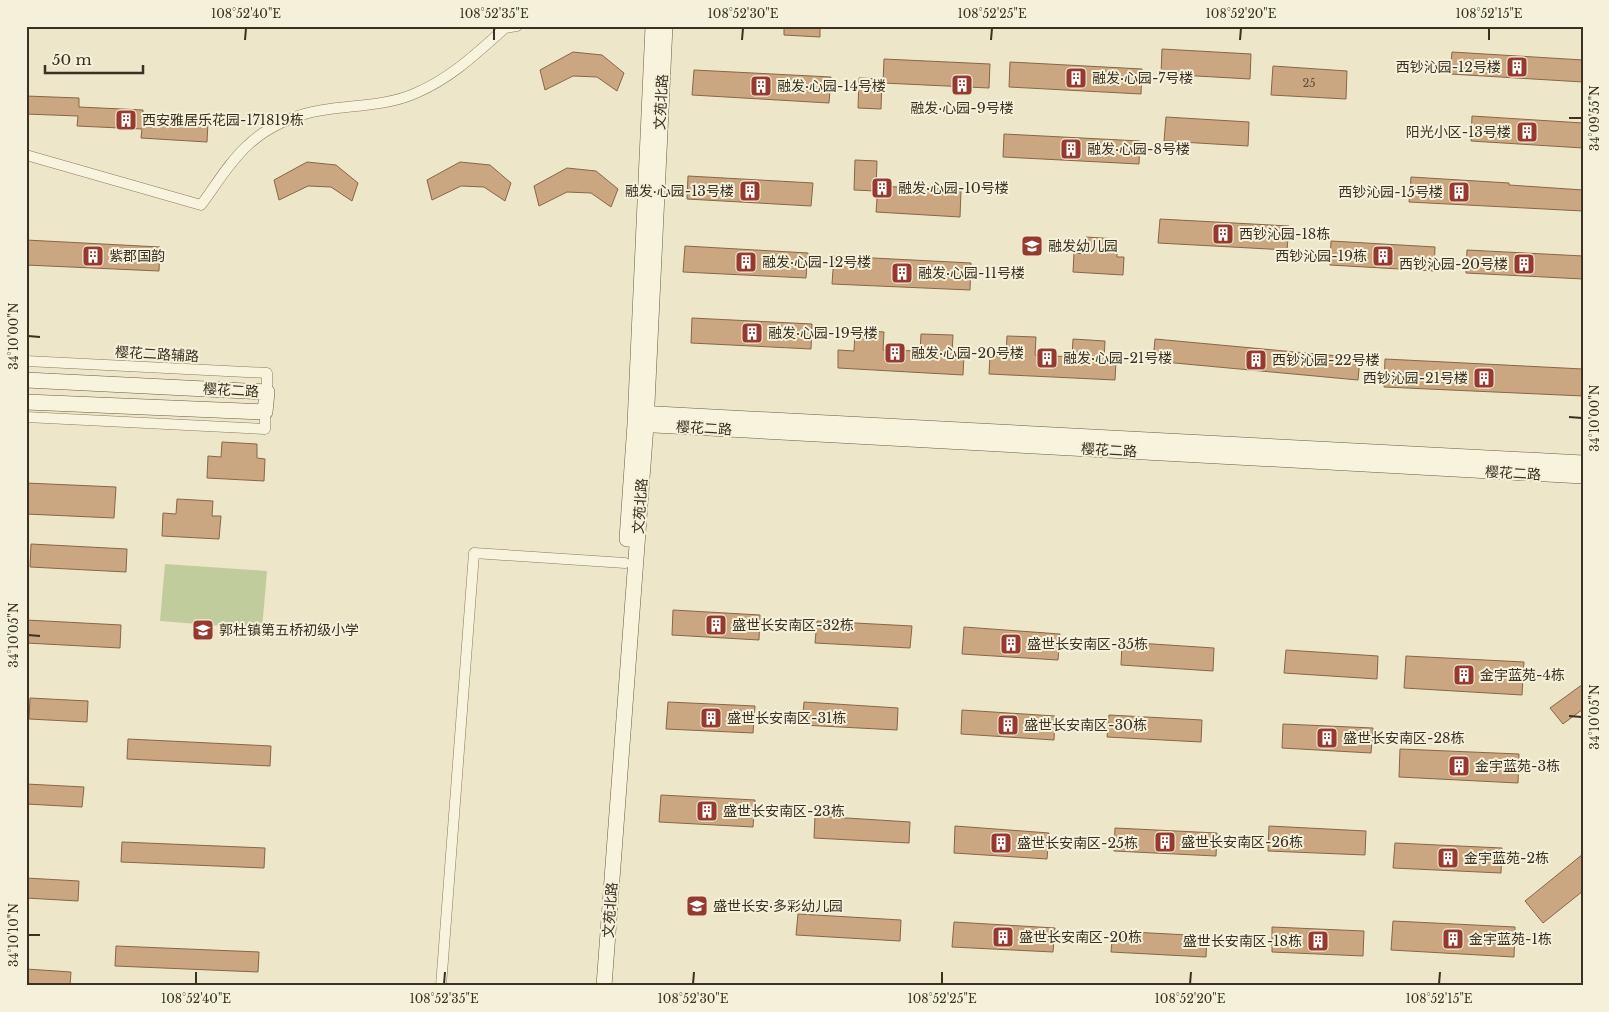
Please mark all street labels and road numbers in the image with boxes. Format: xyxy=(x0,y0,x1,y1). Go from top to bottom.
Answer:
street label: 文苑北路 xyxy=(651,74,671,130)
street label: 樱花二路辅路 xyxy=(115,343,199,365)
street label: 樱花二路 xyxy=(203,380,259,400)
street label: 樱花二路 xyxy=(676,418,732,438)
street label: 樱花二路 xyxy=(1081,440,1137,460)
street label: 樱花二路 xyxy=(1485,463,1541,483)
street label: 文苑北路 xyxy=(629,477,651,535)
street label: 文苑北路 xyxy=(599,881,621,939)

